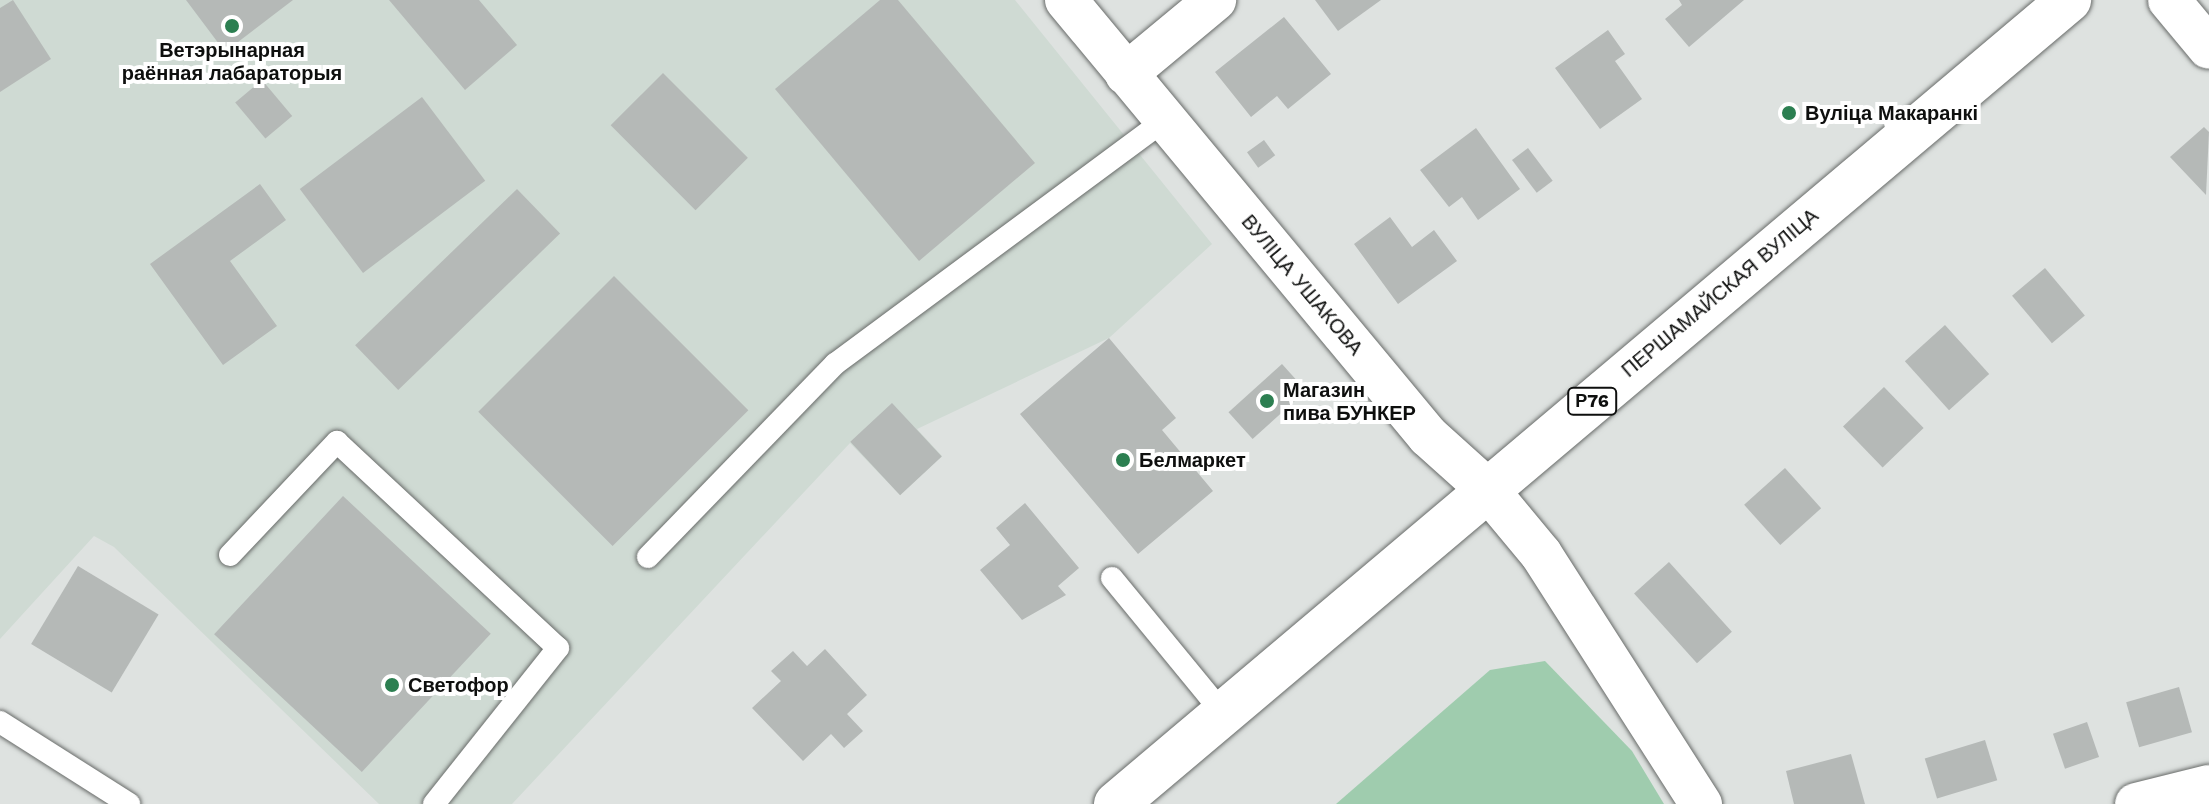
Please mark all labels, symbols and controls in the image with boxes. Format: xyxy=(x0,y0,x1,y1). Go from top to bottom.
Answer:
marker: Ветэрынарная раённая лабараторыя xyxy=(223,17,241,35)
place label: Ветэрынарная раённая лабараторыя xyxy=(122,38,342,85)
place label: Вуліца Макаранкі xyxy=(1805,101,1978,125)
marker: Вуліца Макаранкі xyxy=(1780,104,1798,122)
street label: ПЕРШАМАЙСКАЯ ВУЛІЦА xyxy=(1617,204,1823,382)
street label: ВУЛІЦА УШАКОВА xyxy=(1236,210,1368,360)
place label: Магазин пива БУНКЕР xyxy=(1283,378,1416,425)
road number: Р76 xyxy=(1566,387,1618,415)
marker: Магазин пива БУНКЕР xyxy=(1258,392,1276,410)
place label: Белмаркет xyxy=(1139,448,1246,472)
marker: Белмаркет xyxy=(1114,451,1132,469)
place label: Светофор xyxy=(408,673,509,697)
marker: Светофор xyxy=(383,676,401,694)

